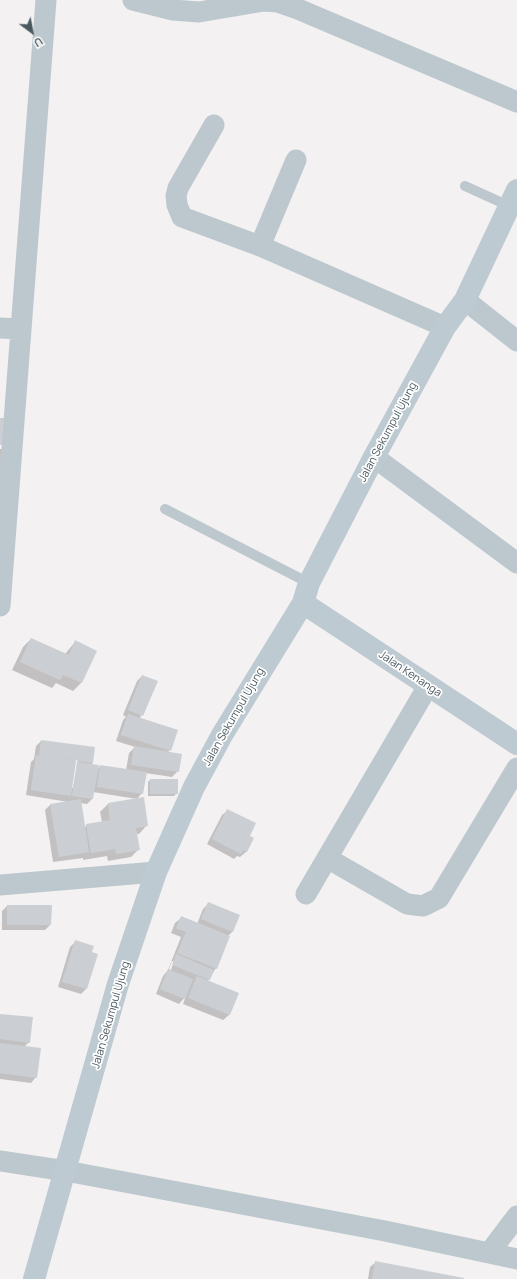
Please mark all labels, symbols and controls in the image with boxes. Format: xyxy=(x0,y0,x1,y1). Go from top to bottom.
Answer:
north arrow xyxy=(12,12,52,52)
text: U xyxy=(31,34,46,51)
street label: Jalan Sekumpul Ujung xyxy=(356,380,420,484)
street label: Jalan Kenanga xyxy=(376,648,444,700)
street label: Jalan Sekumpul Ujung xyxy=(201,666,267,768)
street label: Jalan Sekumpul Ujung xyxy=(89,960,133,1070)

